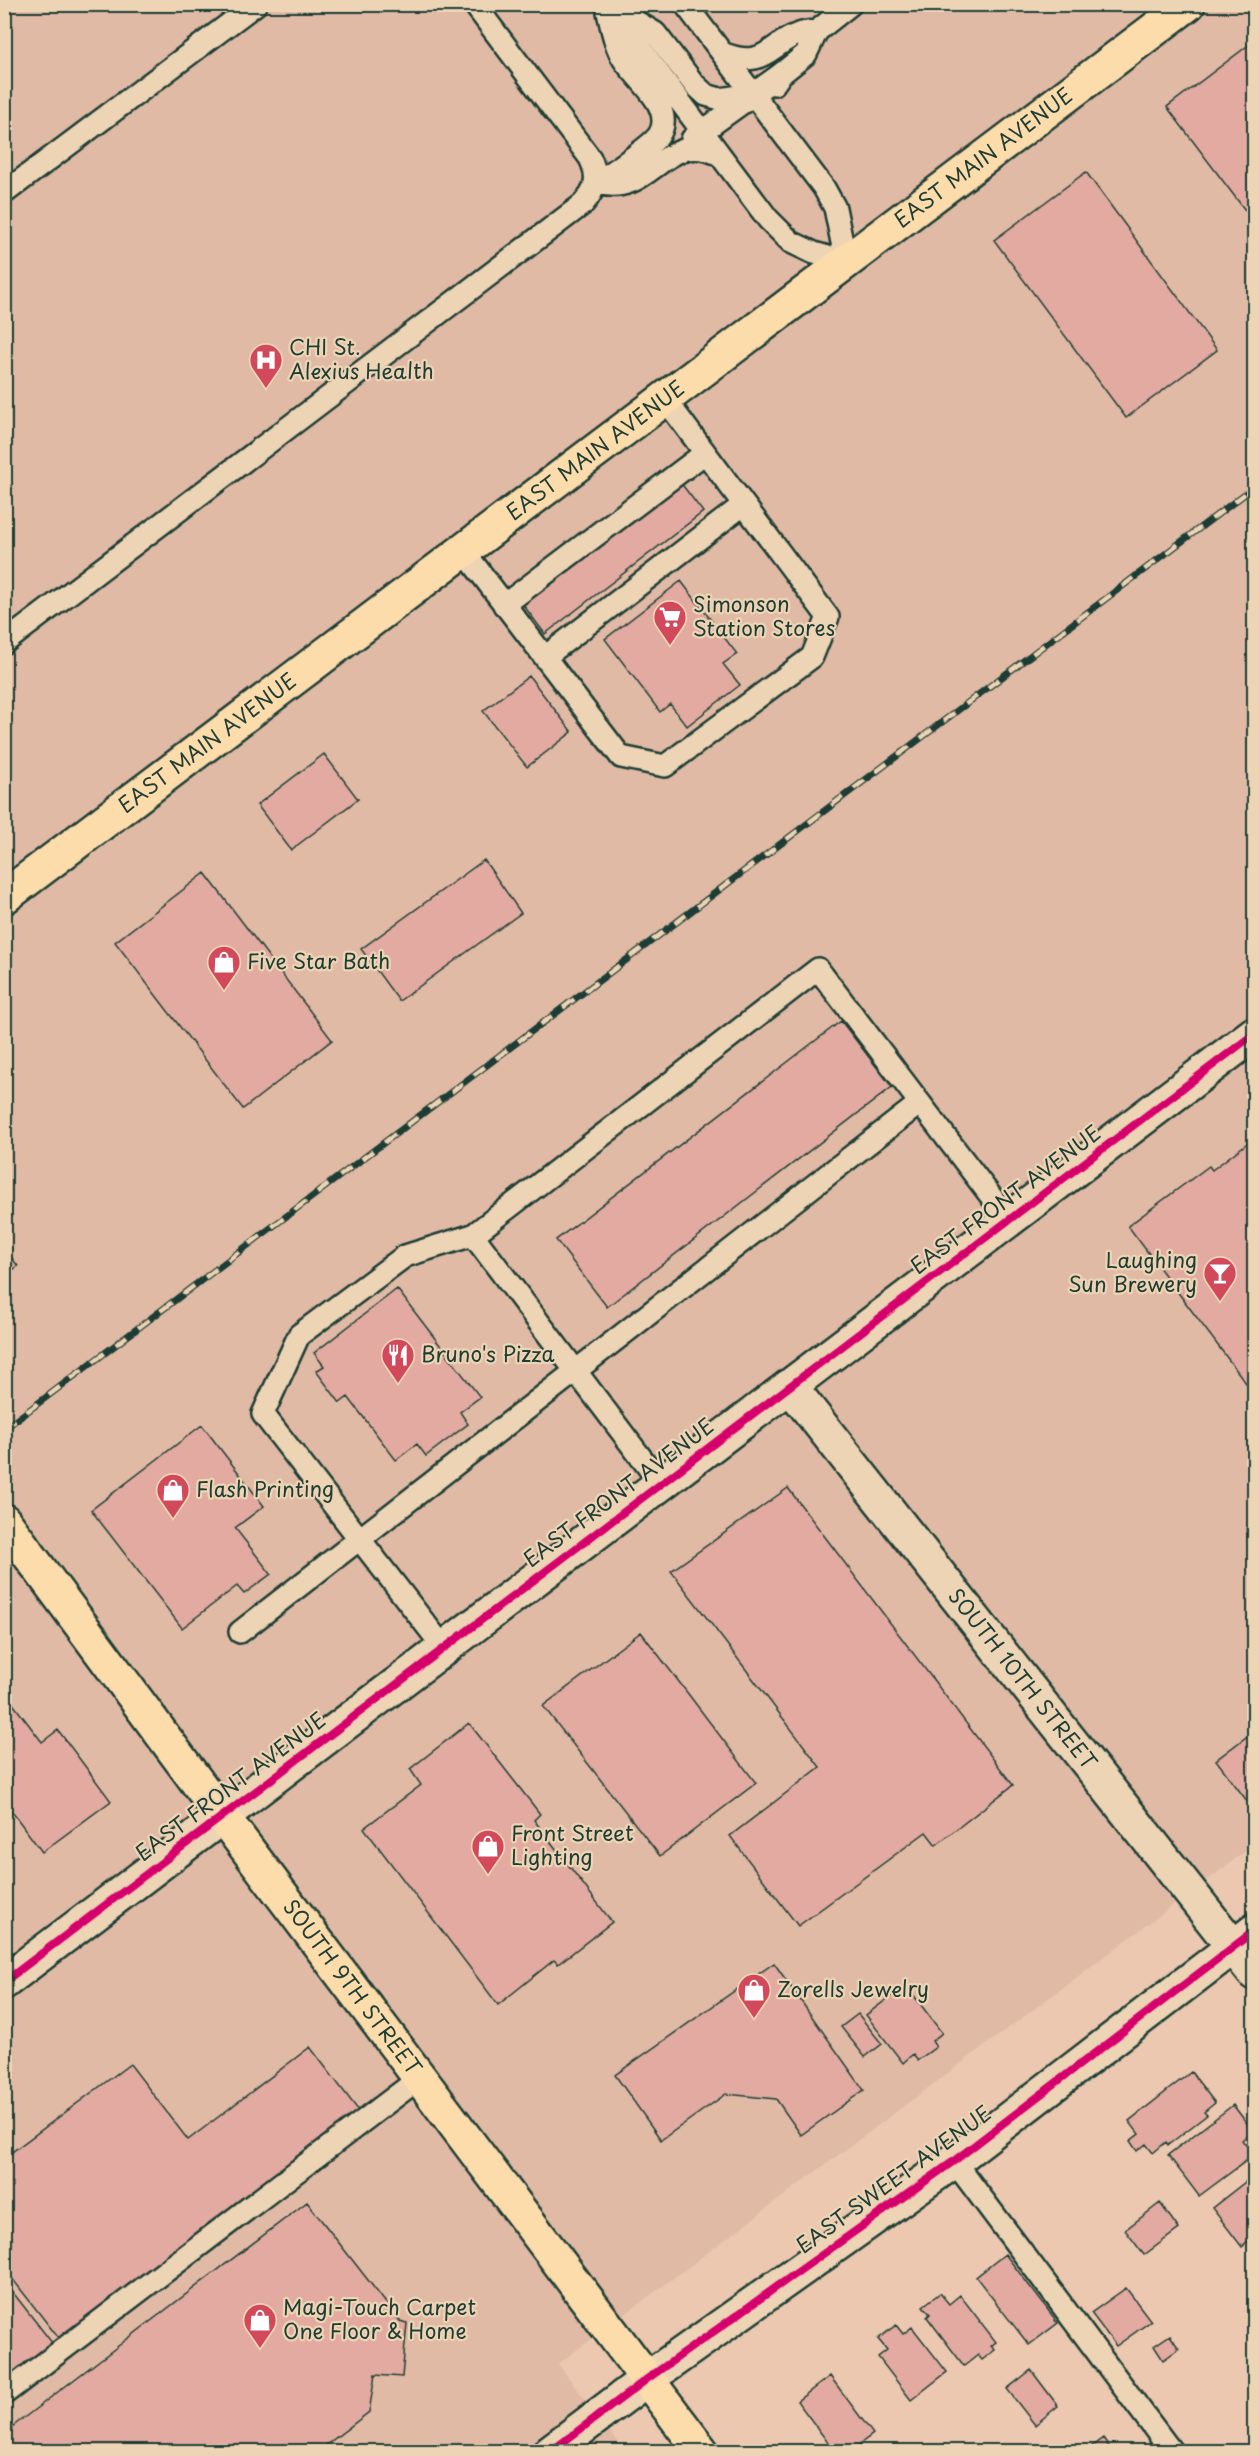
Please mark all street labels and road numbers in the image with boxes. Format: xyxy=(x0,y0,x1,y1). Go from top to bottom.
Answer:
street label: EAST MAIN AVENUE xyxy=(886,79,1078,234)
street label: EAST MAIN AVENUE xyxy=(498,371,690,527)
street label: EAST MAIN AVENUE xyxy=(110,664,302,820)
street label: EAST FRONT AVENUE xyxy=(903,1116,1107,1281)
street label: EAST FRONT AVENUE xyxy=(516,1409,720,1574)
street label: SOUTH 10TH STREET xyxy=(942,1580,1106,1776)
street label: EAST FRONT AVENUE xyxy=(128,1703,332,1868)
street label: SOUTH 9TH STREET xyxy=(276,1892,431,2082)
street label: EAST SWEET AVENUE xyxy=(789,2096,997,2260)

